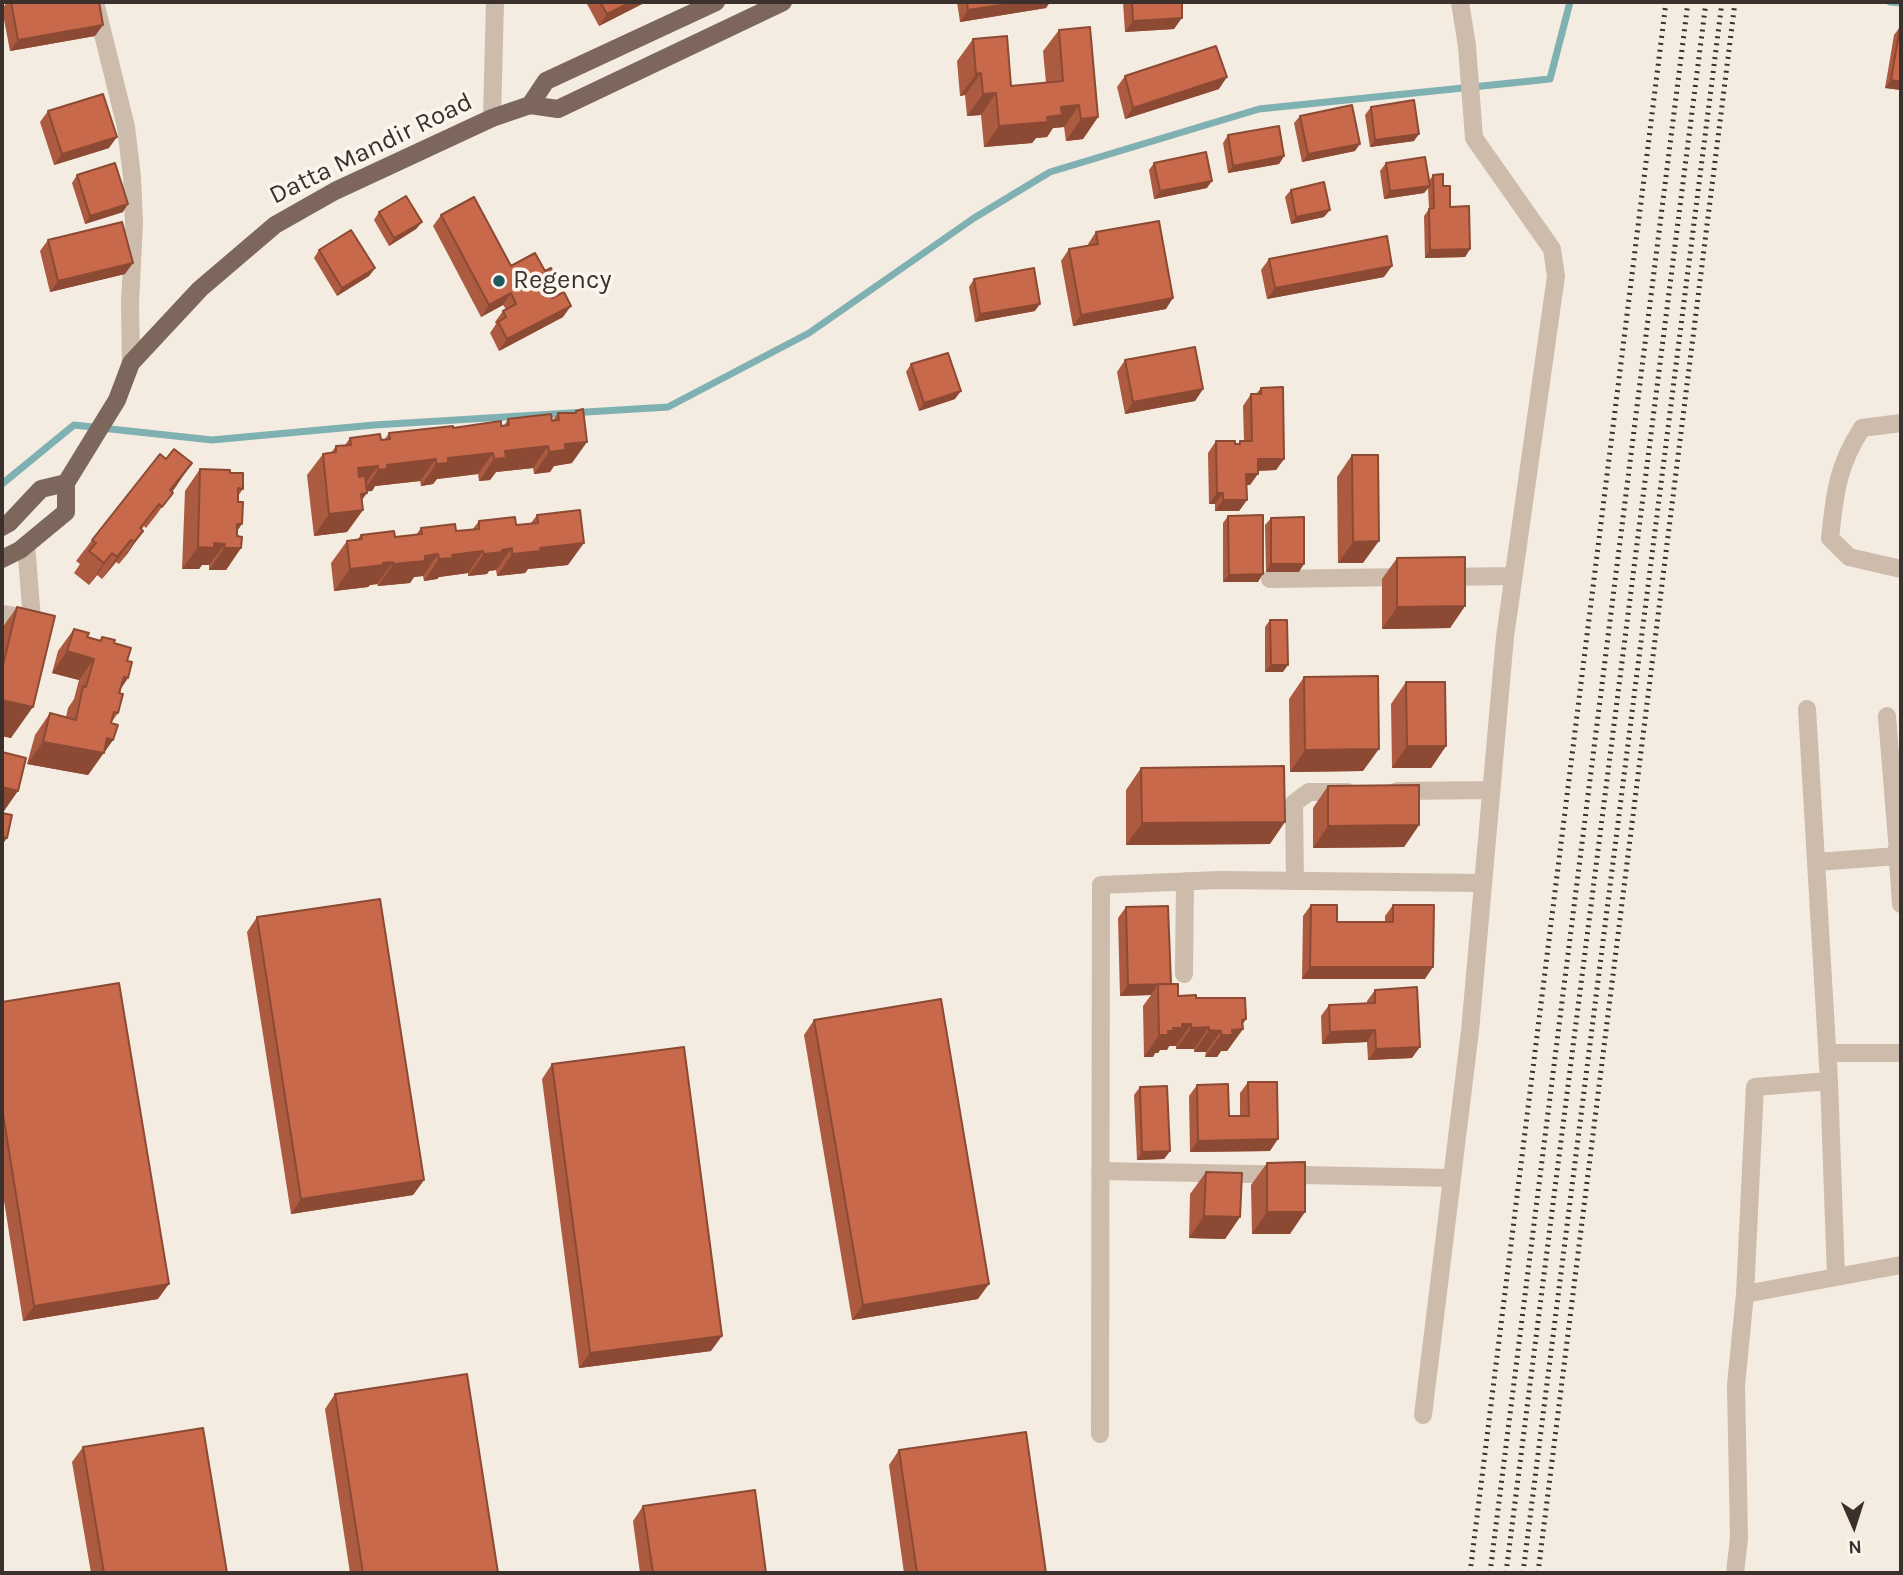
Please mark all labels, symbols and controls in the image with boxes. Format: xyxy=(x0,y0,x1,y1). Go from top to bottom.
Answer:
street label: Datta Mandir Road xyxy=(264,86,478,212)
place label: Regency xyxy=(513,265,612,297)
marker: Regency xyxy=(491,273,507,289)
north arrow xyxy=(1819,1491,1889,1561)
text: N xyxy=(1848,1536,1862,1558)

